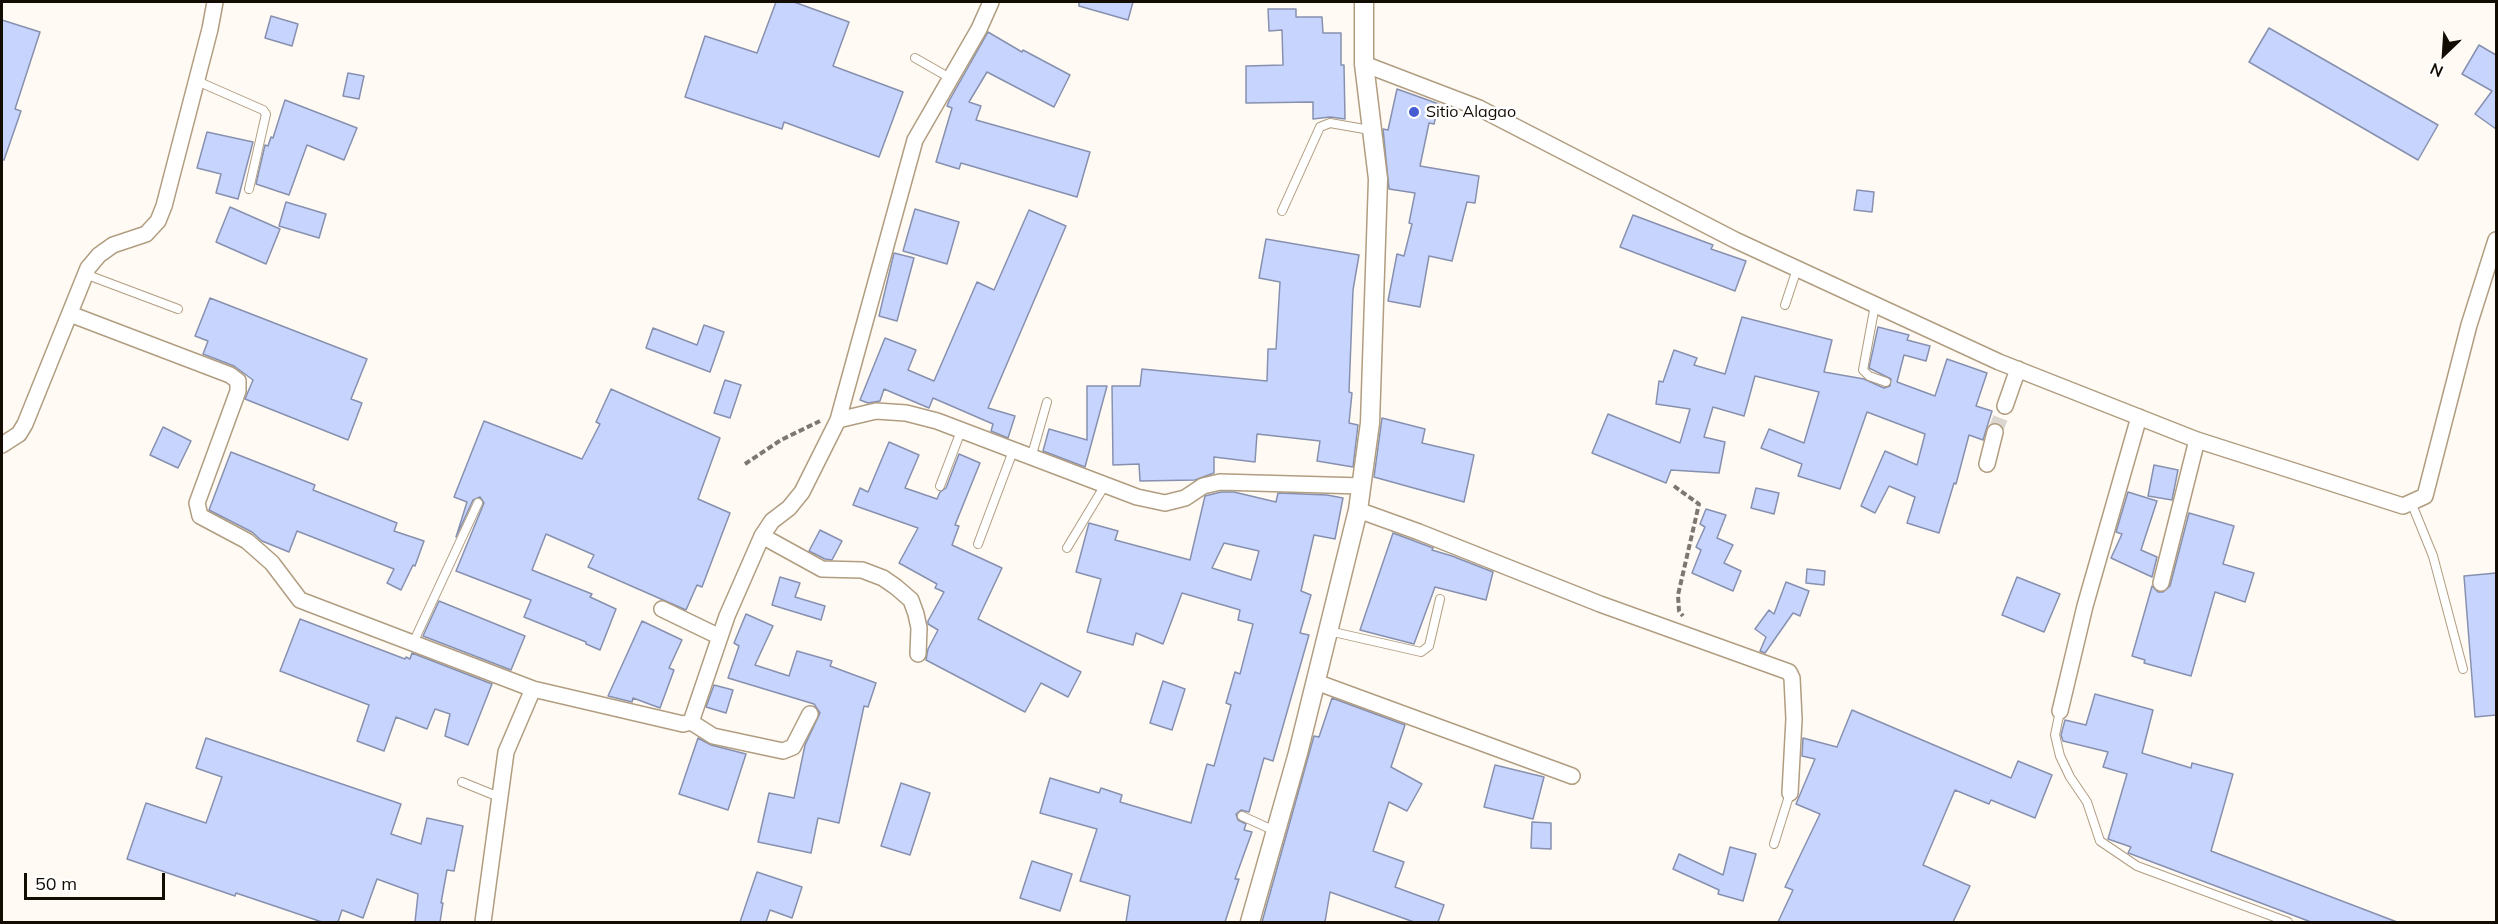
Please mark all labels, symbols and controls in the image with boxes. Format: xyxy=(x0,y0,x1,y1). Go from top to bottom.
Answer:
north arrow xyxy=(2414,24,2474,84)
text: N xyxy=(2427,59,2446,82)
place label: Sitio Alagao xyxy=(1426,102,1516,122)
marker: Sitio Alagao xyxy=(1407,105,1421,119)
scale bar xyxy=(27,861,168,899)
text: 50 m xyxy=(35,872,77,895)

